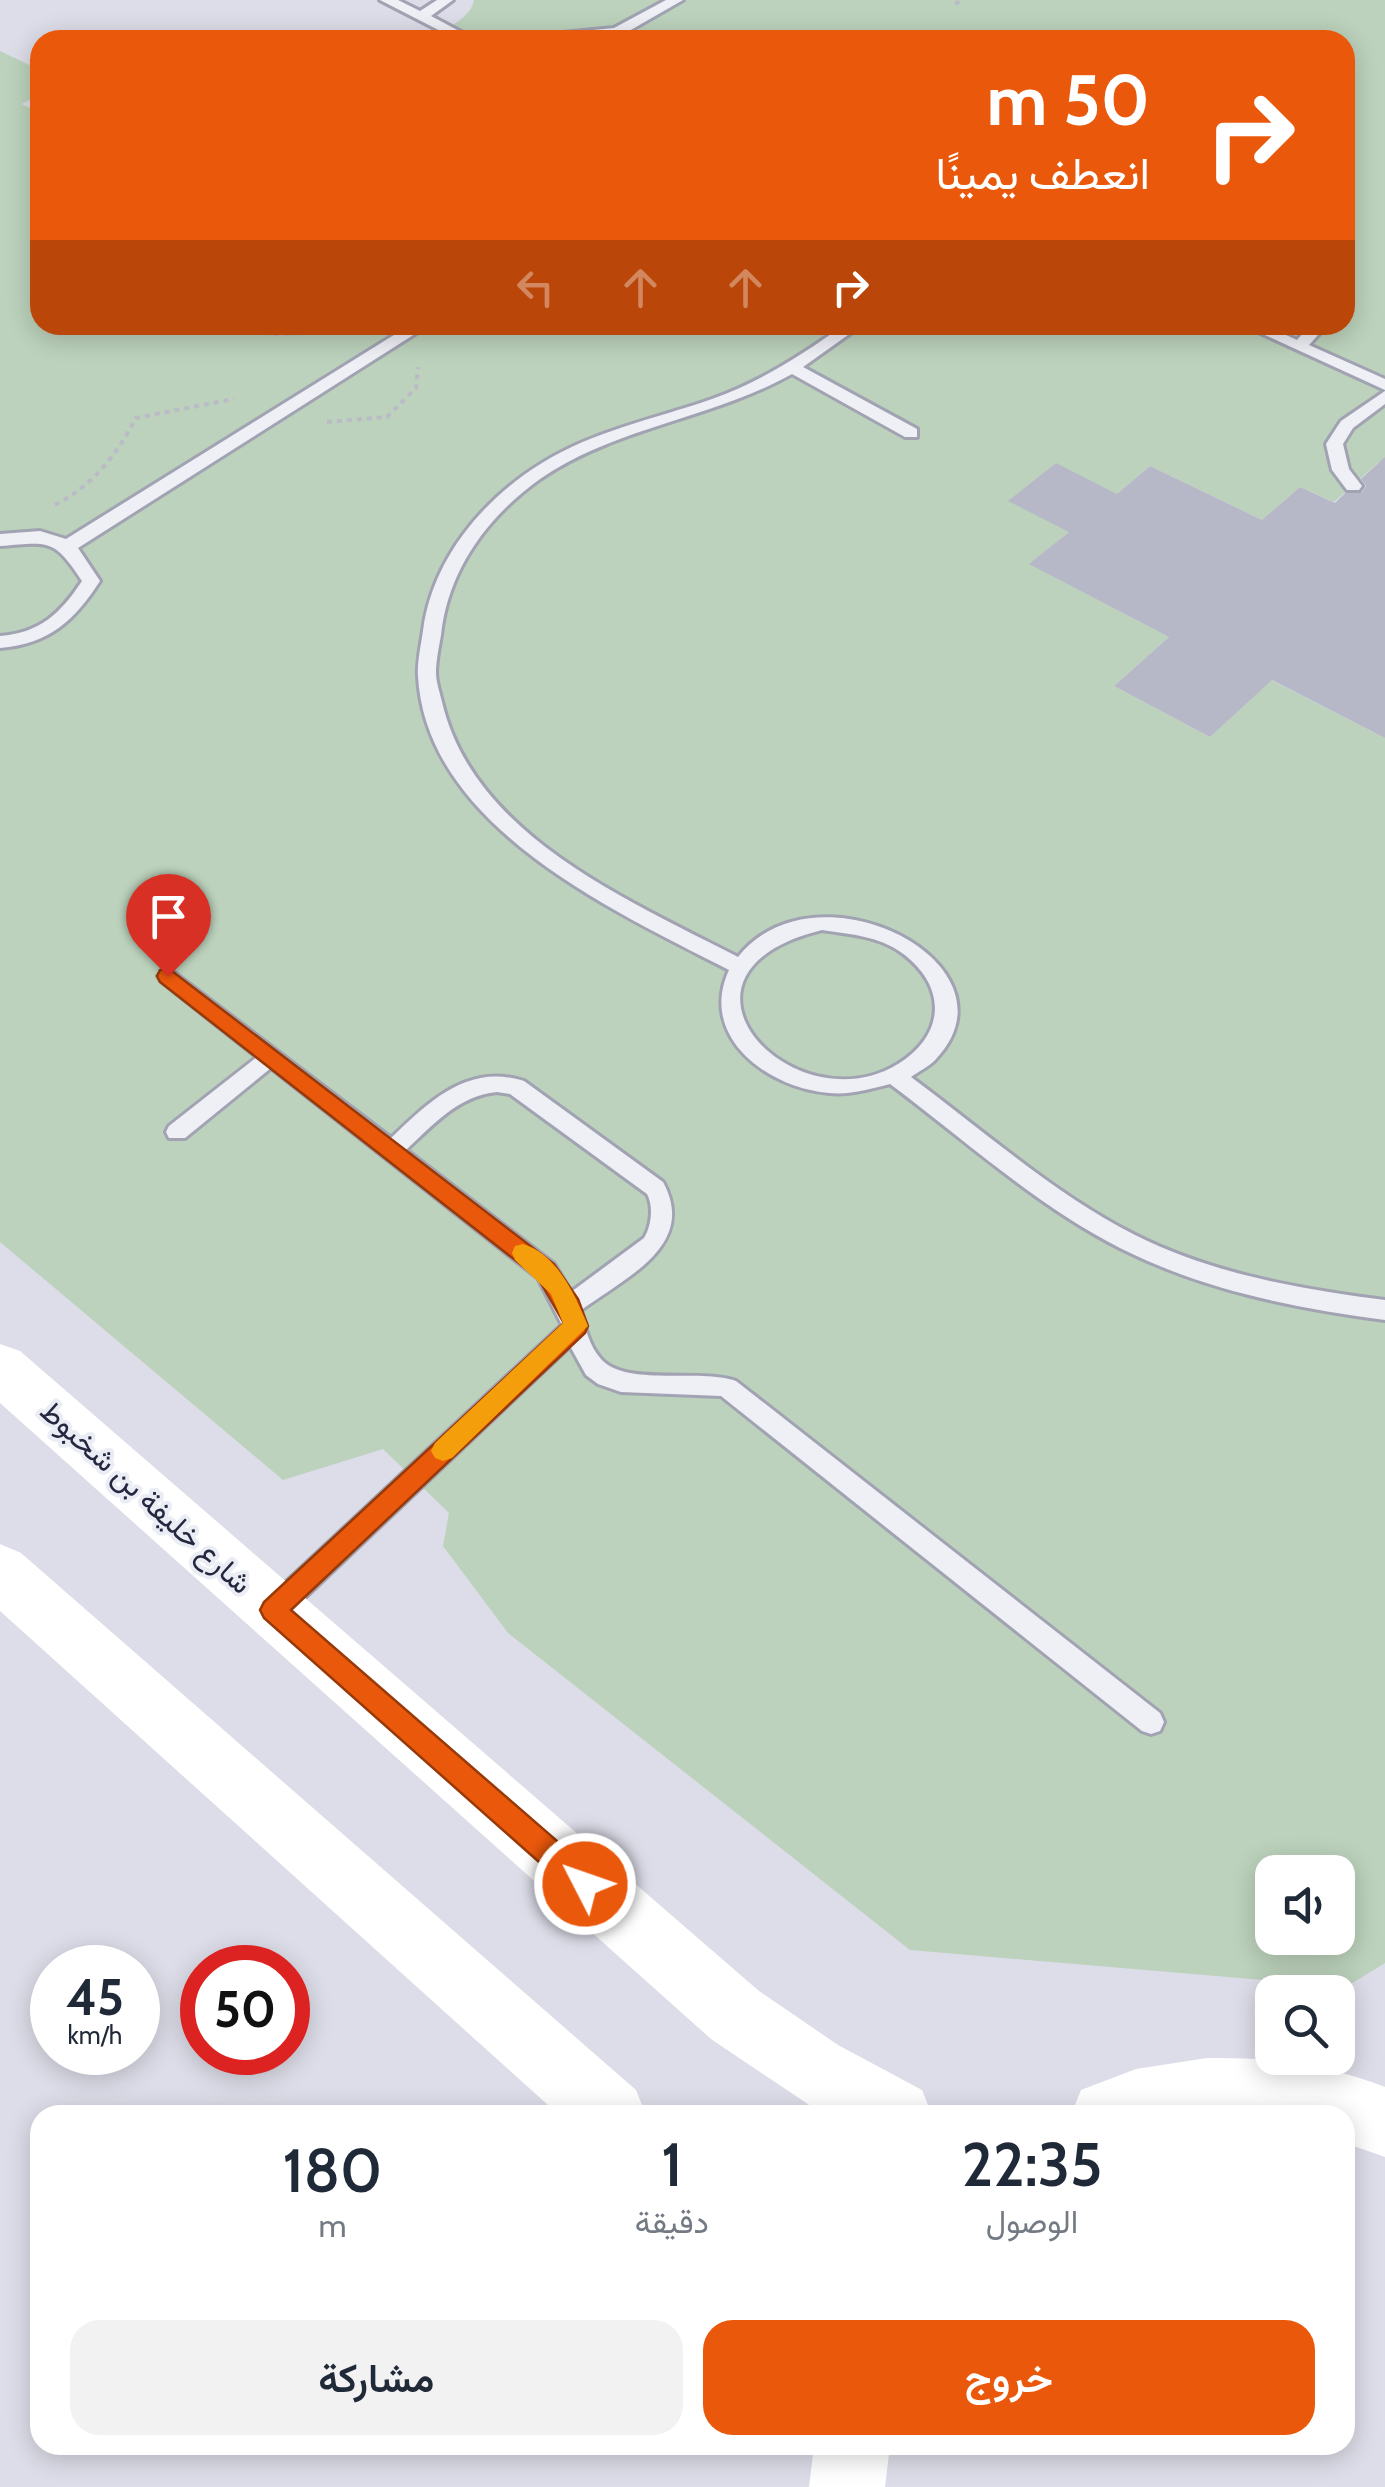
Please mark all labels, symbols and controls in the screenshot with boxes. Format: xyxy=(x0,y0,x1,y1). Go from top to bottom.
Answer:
text: 50 m xyxy=(986,57,1150,143)
icon: right xyxy=(1185,70,1315,200)
text: انعطف يمينًا xyxy=(936,146,1150,200)
icon: left xyxy=(508,260,563,315)
icon: ahead xyxy=(613,260,668,315)
icon: ahead xyxy=(718,260,773,315)
icon: right xyxy=(823,260,878,315)
pin xyxy=(126,874,211,977)
icon: arrive xyxy=(141,889,196,944)
street label: شارع خليفة بن شخبوط xyxy=(31,1392,260,1603)
position arrow xyxy=(533,1832,637,1936)
map controls xyxy=(1255,1855,1355,2075)
button: sound xyxy=(1255,1855,1355,1955)
speed limit sign: 50 xyxy=(180,1945,310,2075)
text: 45 xyxy=(66,1967,124,2028)
button: search xyxy=(1255,1975,1355,2075)
text: km/h xyxy=(68,2020,122,2050)
text: 1 xyxy=(661,2128,682,2201)
text: 22:35 xyxy=(961,2128,1102,2201)
text: 180 xyxy=(283,2134,382,2207)
text: دقيقة xyxy=(635,2202,709,2241)
text: الوصول xyxy=(986,2202,1078,2241)
text: m xyxy=(318,2206,346,2245)
button: مشاركة xyxy=(70,2320,683,2435)
button: خروج xyxy=(703,2320,1315,2435)

